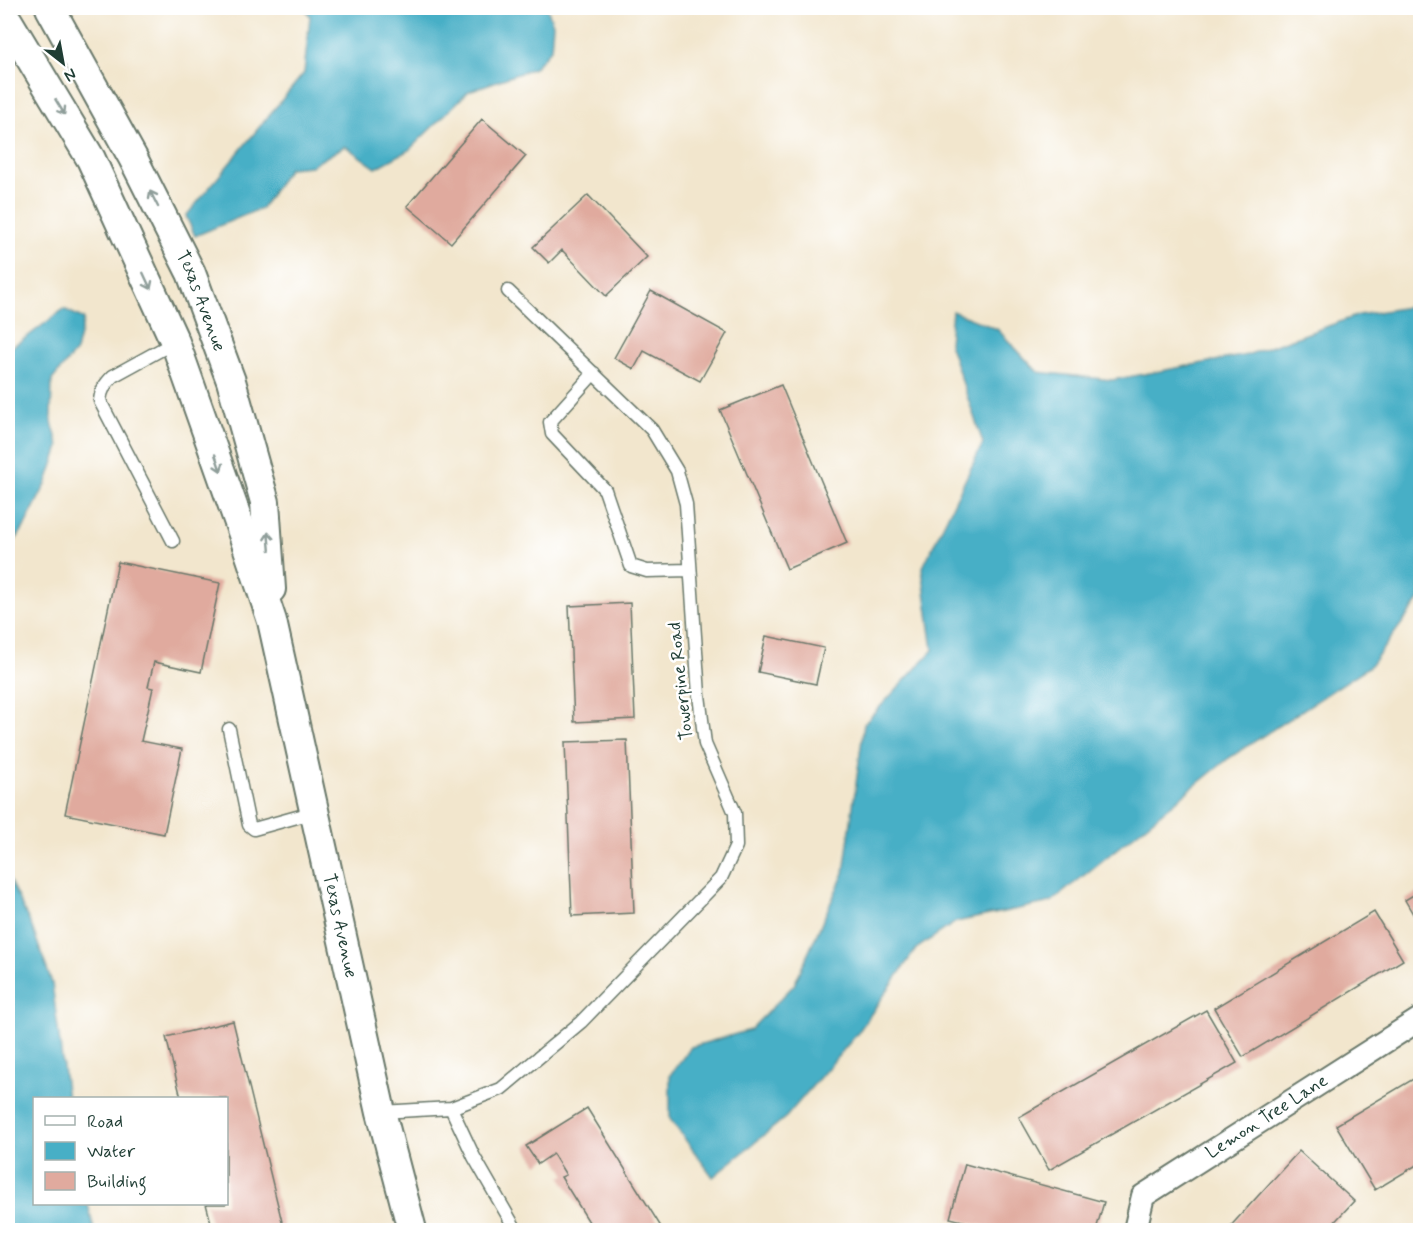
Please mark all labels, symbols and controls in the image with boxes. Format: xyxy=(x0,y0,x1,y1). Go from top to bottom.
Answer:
north arrow xyxy=(33,33,93,93)
text: N xyxy=(60,63,80,86)
one-way arrow xyxy=(54,98,66,115)
one-way arrow xyxy=(148,191,159,209)
street label: Texas Avenue xyxy=(170,247,231,355)
one-way arrow xyxy=(143,272,154,290)
one-way arrow xyxy=(213,453,224,472)
one-way arrow xyxy=(263,532,274,552)
street label: Towerpine Road xyxy=(663,621,699,741)
street label: Texas Avenue xyxy=(316,871,363,980)
street label: Lemon Tree Lane xyxy=(1201,1069,1333,1165)
legend xyxy=(33,1097,228,1205)
text: Road xyxy=(87,1110,123,1134)
text: Water xyxy=(87,1140,136,1164)
text: Building xyxy=(87,1170,147,1196)

